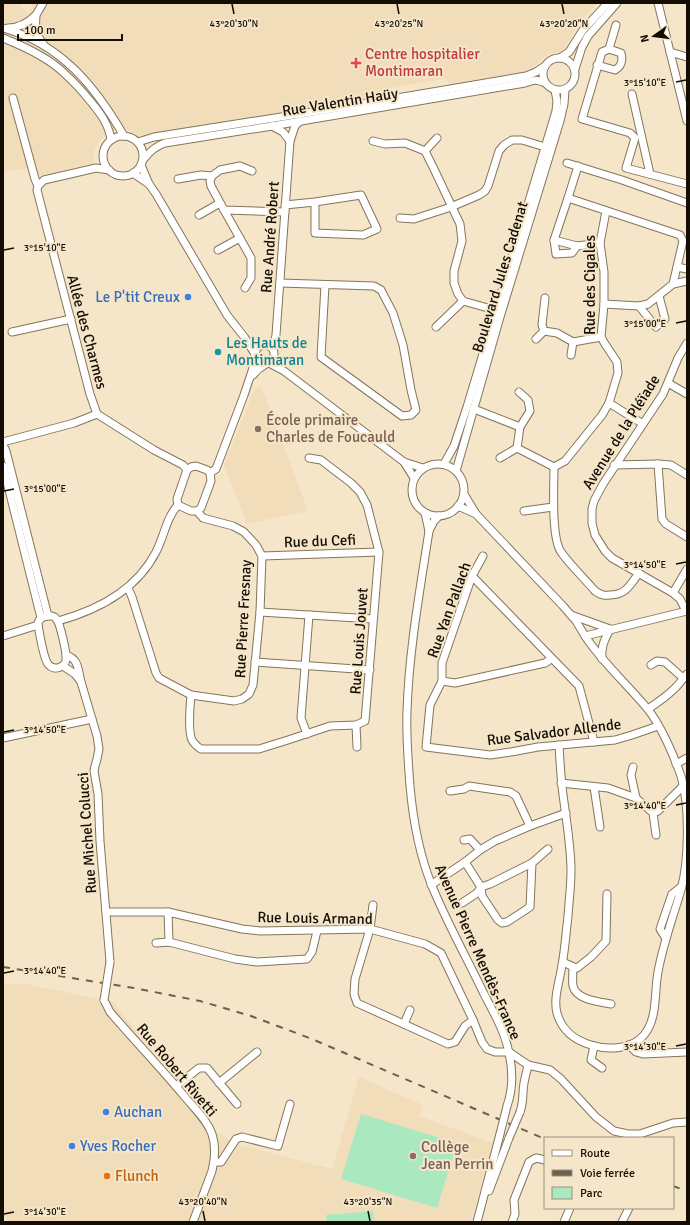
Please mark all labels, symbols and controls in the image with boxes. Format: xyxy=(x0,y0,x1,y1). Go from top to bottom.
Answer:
scale bar xyxy=(18,16,122,42)
north arrow xyxy=(634,16,674,56)
text: 43°20'30"N xyxy=(210,18,258,30)
text: 43°20'25"N xyxy=(375,18,423,30)
text: 43°20'20"N xyxy=(540,18,588,30)
text: 100 m xyxy=(24,23,56,38)
text: N xyxy=(638,33,652,44)
place label: Centre hospitalier Montimaran xyxy=(365,45,480,80)
marker: Centre hospitalier Montimaran xyxy=(350,57,362,69)
text: 3°15'10"E xyxy=(624,77,666,89)
street label: Rue Valentin Haüy xyxy=(281,84,399,120)
street label: Rue André Robert xyxy=(257,180,283,294)
street label: Boulevard Jules Cadenat xyxy=(468,199,532,355)
street label: Rue des Cigales xyxy=(581,235,599,335)
text: 3°15'10"E xyxy=(24,242,66,254)
street label: Allée des Charmes xyxy=(63,273,111,392)
place label: Le P'tit Creux xyxy=(95,288,180,306)
marker: Le P'tit Creux xyxy=(183,292,193,302)
text: 3°15'00"E xyxy=(624,318,666,330)
place label: Les Hauts de Montimaran xyxy=(226,334,307,369)
marker: Les Hauts de Montimaran xyxy=(213,347,223,357)
street label: Avenue de la Pléïade xyxy=(578,371,664,493)
place label: École primaire Charles de Foucauld xyxy=(266,410,395,446)
marker: École primaire Charles de Foucauld xyxy=(253,424,263,434)
text: 3°15'00"E xyxy=(24,483,66,495)
street label: Rue du Cefi xyxy=(284,531,356,551)
street label: Rue Pierre Fresnay xyxy=(231,559,255,679)
text: 3°14'50"E xyxy=(624,559,666,571)
street label: Rue Yan Pallach xyxy=(423,560,475,660)
street label: Rue Louis Jouvet xyxy=(346,587,372,695)
street label: Rue Salvador Allende xyxy=(486,715,622,749)
text: 3°14'50"E xyxy=(24,724,66,736)
street label: Rue Michel Colucci xyxy=(74,772,100,894)
text: 3°14'40"E xyxy=(624,800,666,812)
street label: Avenue Pierre Mendès-France xyxy=(431,861,525,1043)
street label: Rue Louis Armand xyxy=(257,908,373,928)
text: 3°14'40"E xyxy=(24,965,66,977)
street label: Rue Robert Rivetti xyxy=(133,1020,221,1120)
text: 3°14'30"E xyxy=(624,1041,666,1053)
place label: Auchan xyxy=(114,1103,162,1121)
marker: Auchan xyxy=(101,1107,111,1117)
place label: Yves Rocher xyxy=(80,1137,157,1155)
legend xyxy=(544,1137,674,1209)
place label: Collège Jean Perrin xyxy=(421,1138,493,1173)
marker: Yves Rocher xyxy=(67,1141,77,1151)
text: Route xyxy=(580,1146,610,1161)
marker: Collège Jean Perrin xyxy=(408,1151,418,1161)
text: Voie ferrée xyxy=(580,1166,635,1181)
place label: Flunch xyxy=(115,1167,159,1185)
marker: Flunch xyxy=(102,1171,112,1181)
text: Parc xyxy=(580,1186,603,1201)
text: 43°20'40"N xyxy=(179,1196,227,1208)
text: 43°20'35"N xyxy=(344,1196,392,1208)
text: 3°14'30"E xyxy=(24,1206,66,1218)

